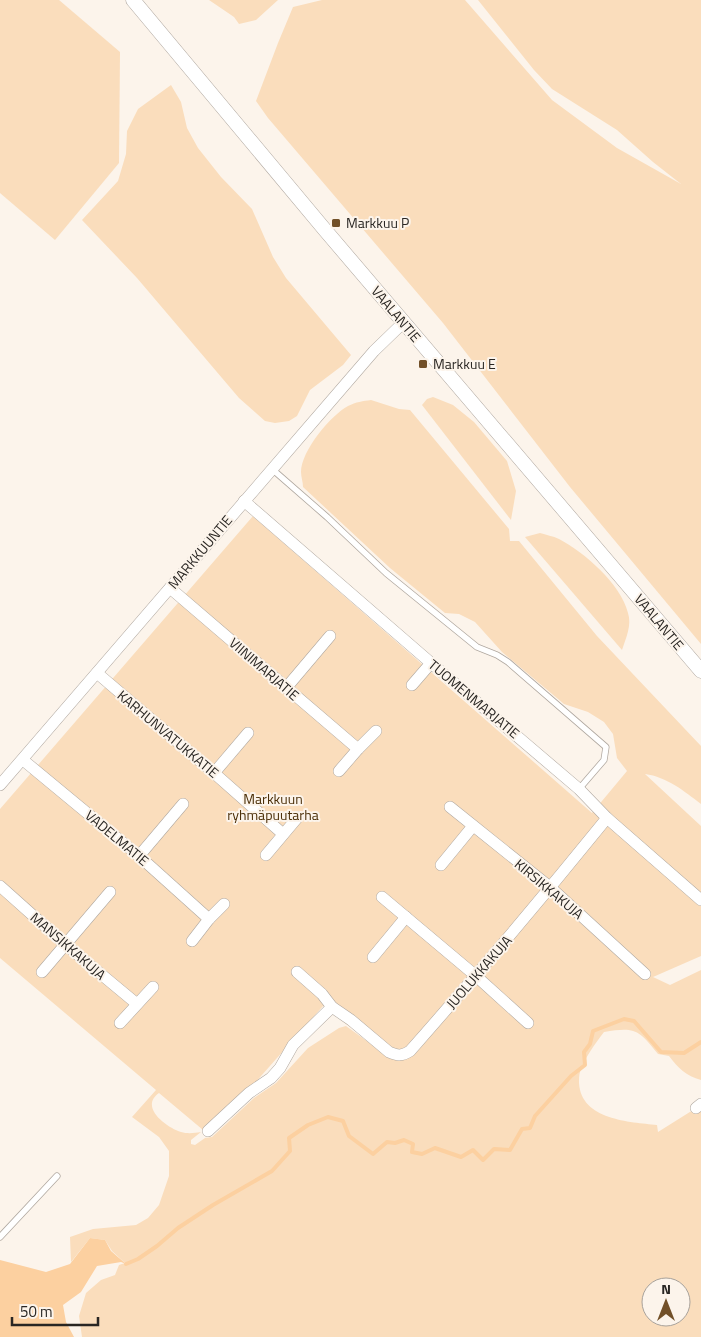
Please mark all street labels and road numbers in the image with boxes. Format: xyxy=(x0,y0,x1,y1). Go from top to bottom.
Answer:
street label: VAALANTIE xyxy=(367,281,426,346)
street label: MARKKUUNTIE xyxy=(162,510,237,593)
street label: VAALANTIE xyxy=(630,589,689,654)
street label: VIINIMARJATIE xyxy=(225,632,304,705)
street label: TUOMENMARJATIE xyxy=(424,654,525,743)
street label: KARHUNVATUKKATIE xyxy=(113,685,224,783)
street label: VADELMATIE xyxy=(81,805,154,871)
street label: KIRSIKKAKUJA xyxy=(510,853,589,924)
street label: MANSIKKAKUJA xyxy=(26,907,111,985)
street label: JUOLUKKAKUJA xyxy=(441,930,517,1013)

